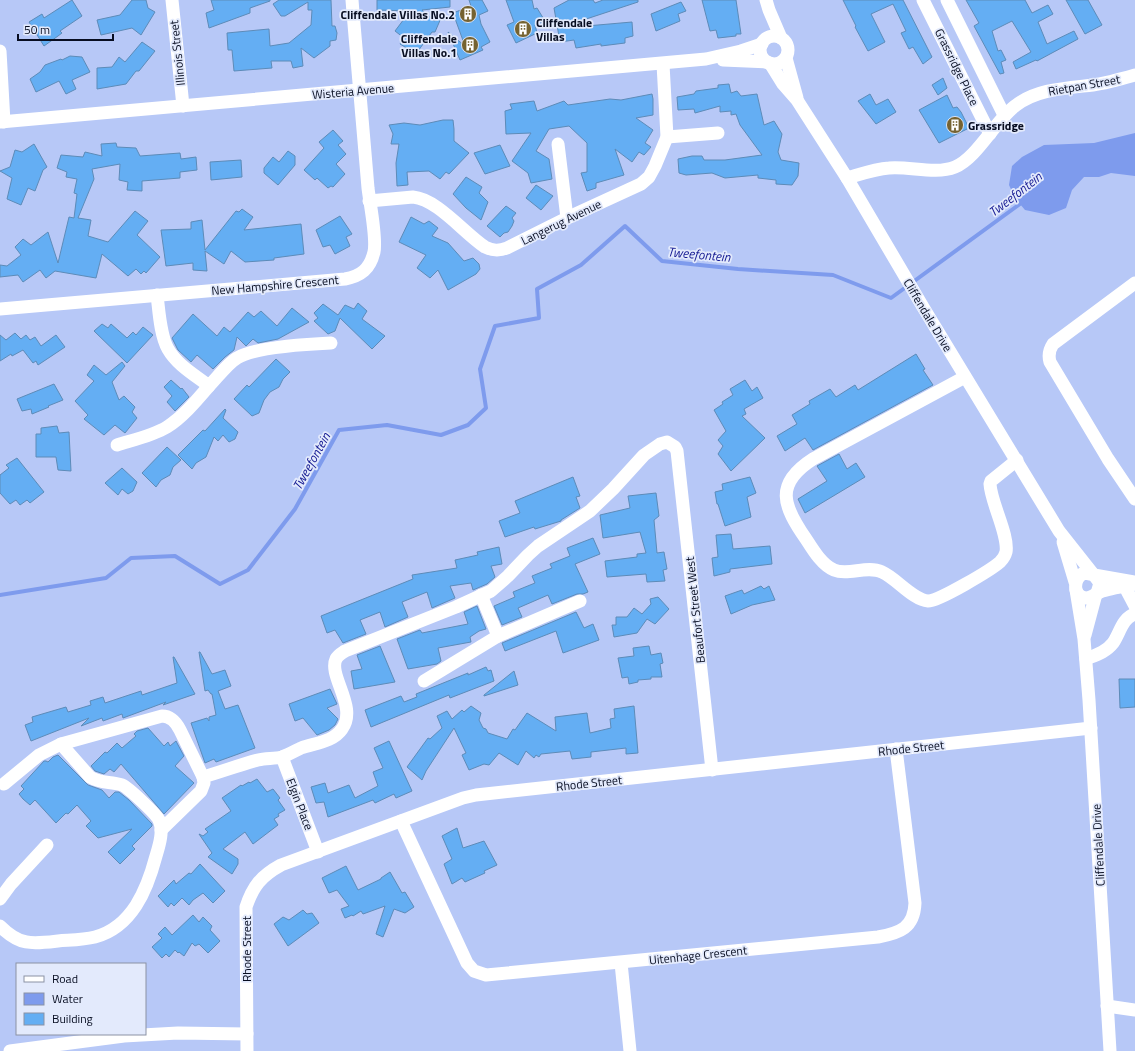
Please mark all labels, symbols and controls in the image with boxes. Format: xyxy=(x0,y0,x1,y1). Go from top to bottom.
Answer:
building icon: Cliffendale Villas No.2 xyxy=(458,4,478,24)
place label: Cliffendale Villas No.2 xyxy=(340,5,455,24)
place label: Cliffendale Villas xyxy=(536,13,592,46)
scale bar xyxy=(18,16,113,42)
street label: Illinois Street xyxy=(164,19,190,87)
building icon: Cliffendale Villas xyxy=(513,19,533,39)
text: 50 m xyxy=(24,20,50,39)
street label: Grassridge Place xyxy=(930,25,984,109)
place label: Cliffendale Villas No.1 xyxy=(401,29,457,62)
building icon: Cliffendale Villas No.1 xyxy=(460,35,480,55)
street label: Rietpan Street xyxy=(1047,69,1122,101)
street label: Wisteria Avenue xyxy=(311,78,395,104)
building icon: Grassridge xyxy=(945,115,965,135)
place label: Grassridge xyxy=(968,116,1024,135)
water label: Tweefontein xyxy=(984,166,1046,221)
street label: Langerug Avenue xyxy=(518,194,604,250)
water label: Tweefontein xyxy=(667,241,732,267)
street label: New Hampshire Crescent xyxy=(211,270,340,300)
street label: Cliffendale Drive xyxy=(899,275,957,355)
water label: Tweefontein xyxy=(287,428,335,493)
street label: Beaufort Street West xyxy=(680,555,710,664)
street label: Rhode Street xyxy=(877,735,946,761)
street label: Rhode Street xyxy=(555,770,624,796)
street label: Elgin Place xyxy=(281,775,319,833)
street label: Cliffendale Drive xyxy=(1086,803,1110,887)
street label: Rhode Street xyxy=(237,915,256,982)
street label: Uitenhage Crescent xyxy=(648,940,749,970)
legend xyxy=(16,963,146,1035)
text: Road xyxy=(52,969,78,988)
text: Water xyxy=(52,989,83,1008)
text: Building xyxy=(52,1009,93,1028)

